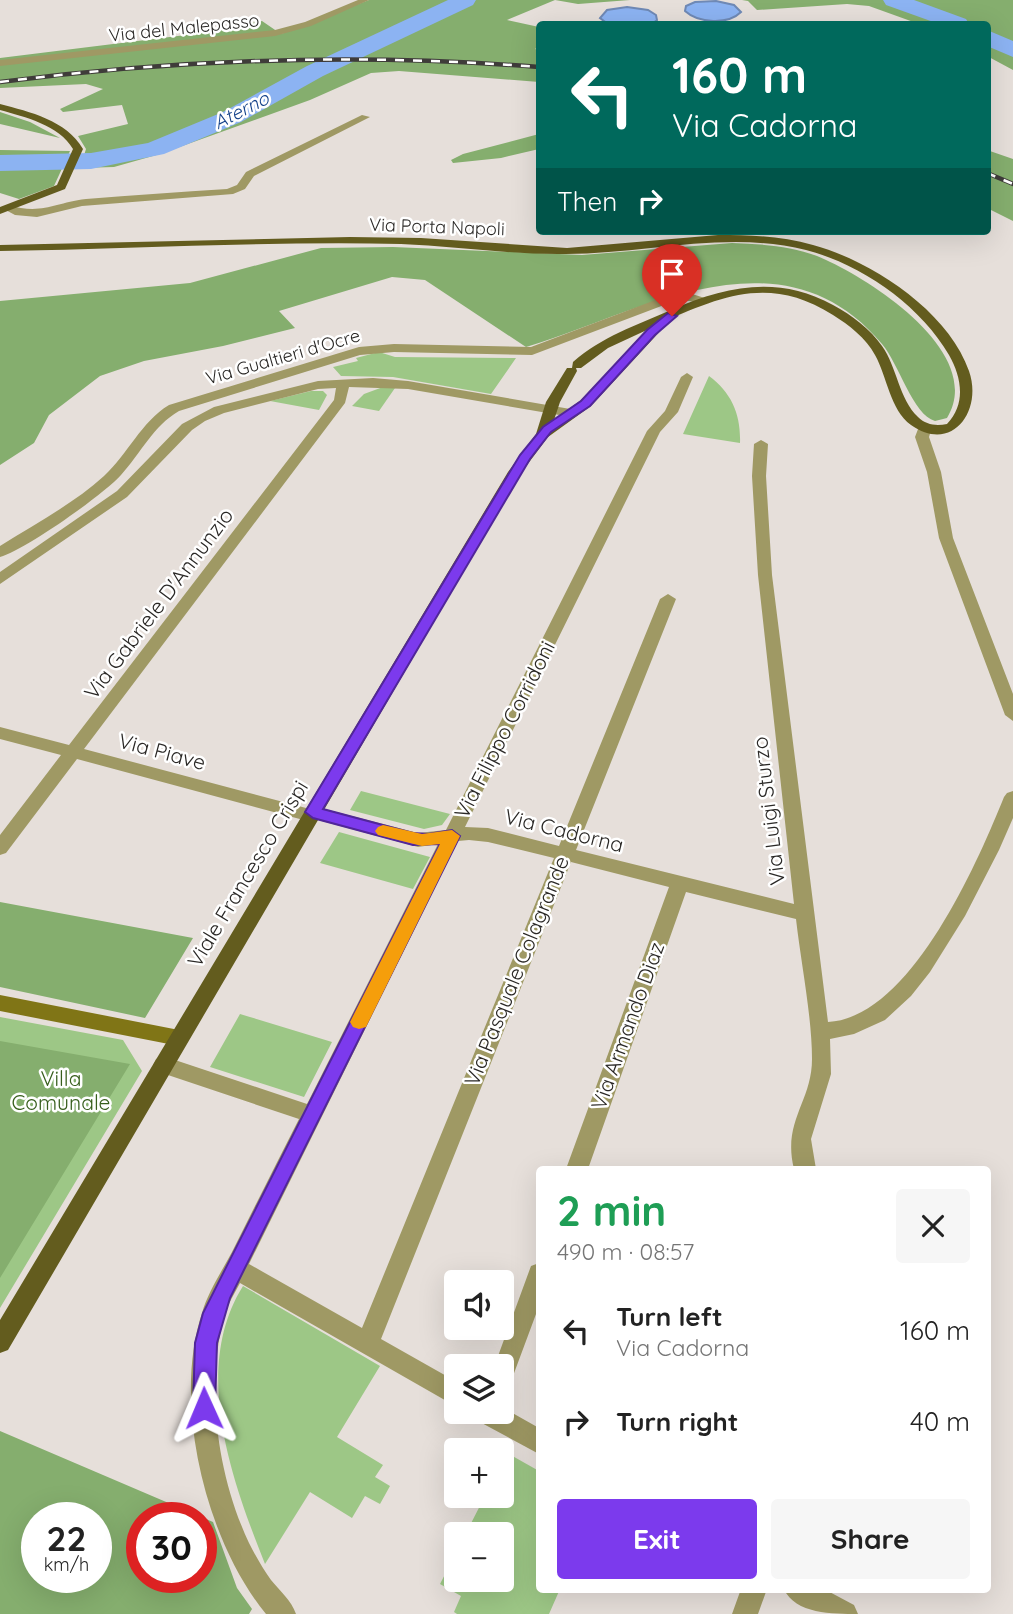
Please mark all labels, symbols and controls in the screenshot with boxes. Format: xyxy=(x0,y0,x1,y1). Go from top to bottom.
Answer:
street label: Via del Malepasso xyxy=(108,8,260,47)
text: 160 m xyxy=(672,44,807,105)
icon: left xyxy=(557,49,648,140)
water label: Aterno xyxy=(209,85,274,134)
text: Via Cadorna xyxy=(672,105,857,145)
icon: right xyxy=(631,182,669,220)
text: Then xyxy=(557,185,617,218)
street label: Via Porta Napoli xyxy=(369,213,505,240)
pin xyxy=(642,244,702,316)
icon: arrive xyxy=(653,255,691,293)
street label: Via Gualtieri d'Ocre xyxy=(203,323,363,390)
street label: Via Gabriele D'Annunzio xyxy=(78,503,238,704)
street label: Via Filippo Corridoni xyxy=(448,637,560,823)
street label: Via Piave xyxy=(116,727,209,775)
street label: Via Luigi Sturzo xyxy=(746,735,790,887)
street label: Viale Francesco Crispi xyxy=(181,775,313,971)
street label: Via Cadorna xyxy=(502,803,626,857)
street label: Via Pasquale Colagrande xyxy=(458,852,574,1089)
street label: Via Armando Diaz xyxy=(585,938,669,1113)
park label: Villa Comunale xyxy=(12,1065,110,1115)
text: 2 min xyxy=(557,1184,666,1237)
button: close xyxy=(896,1189,970,1263)
text: 490 m · 08:57 xyxy=(557,1237,694,1266)
map controls xyxy=(444,1270,514,1592)
button: sound xyxy=(444,1270,514,1340)
text: Turn left xyxy=(616,1300,723,1333)
icon: left xyxy=(557,1312,595,1350)
text: 160 m xyxy=(900,1314,970,1347)
text: Via Cadorna xyxy=(616,1333,749,1362)
button: layers xyxy=(444,1354,514,1424)
position arrow xyxy=(167,1371,241,1445)
icon: right xyxy=(557,1403,595,1441)
text: Turn right xyxy=(616,1405,738,1438)
text: 40 m xyxy=(910,1405,970,1438)
button: + xyxy=(444,1438,514,1508)
button: Exit xyxy=(557,1499,757,1579)
button: Share xyxy=(771,1499,970,1579)
speed limit sign: 30 xyxy=(126,1502,217,1593)
text: 22 xyxy=(47,1516,86,1560)
button: − xyxy=(444,1522,514,1592)
text: km/h xyxy=(44,1553,89,1576)

